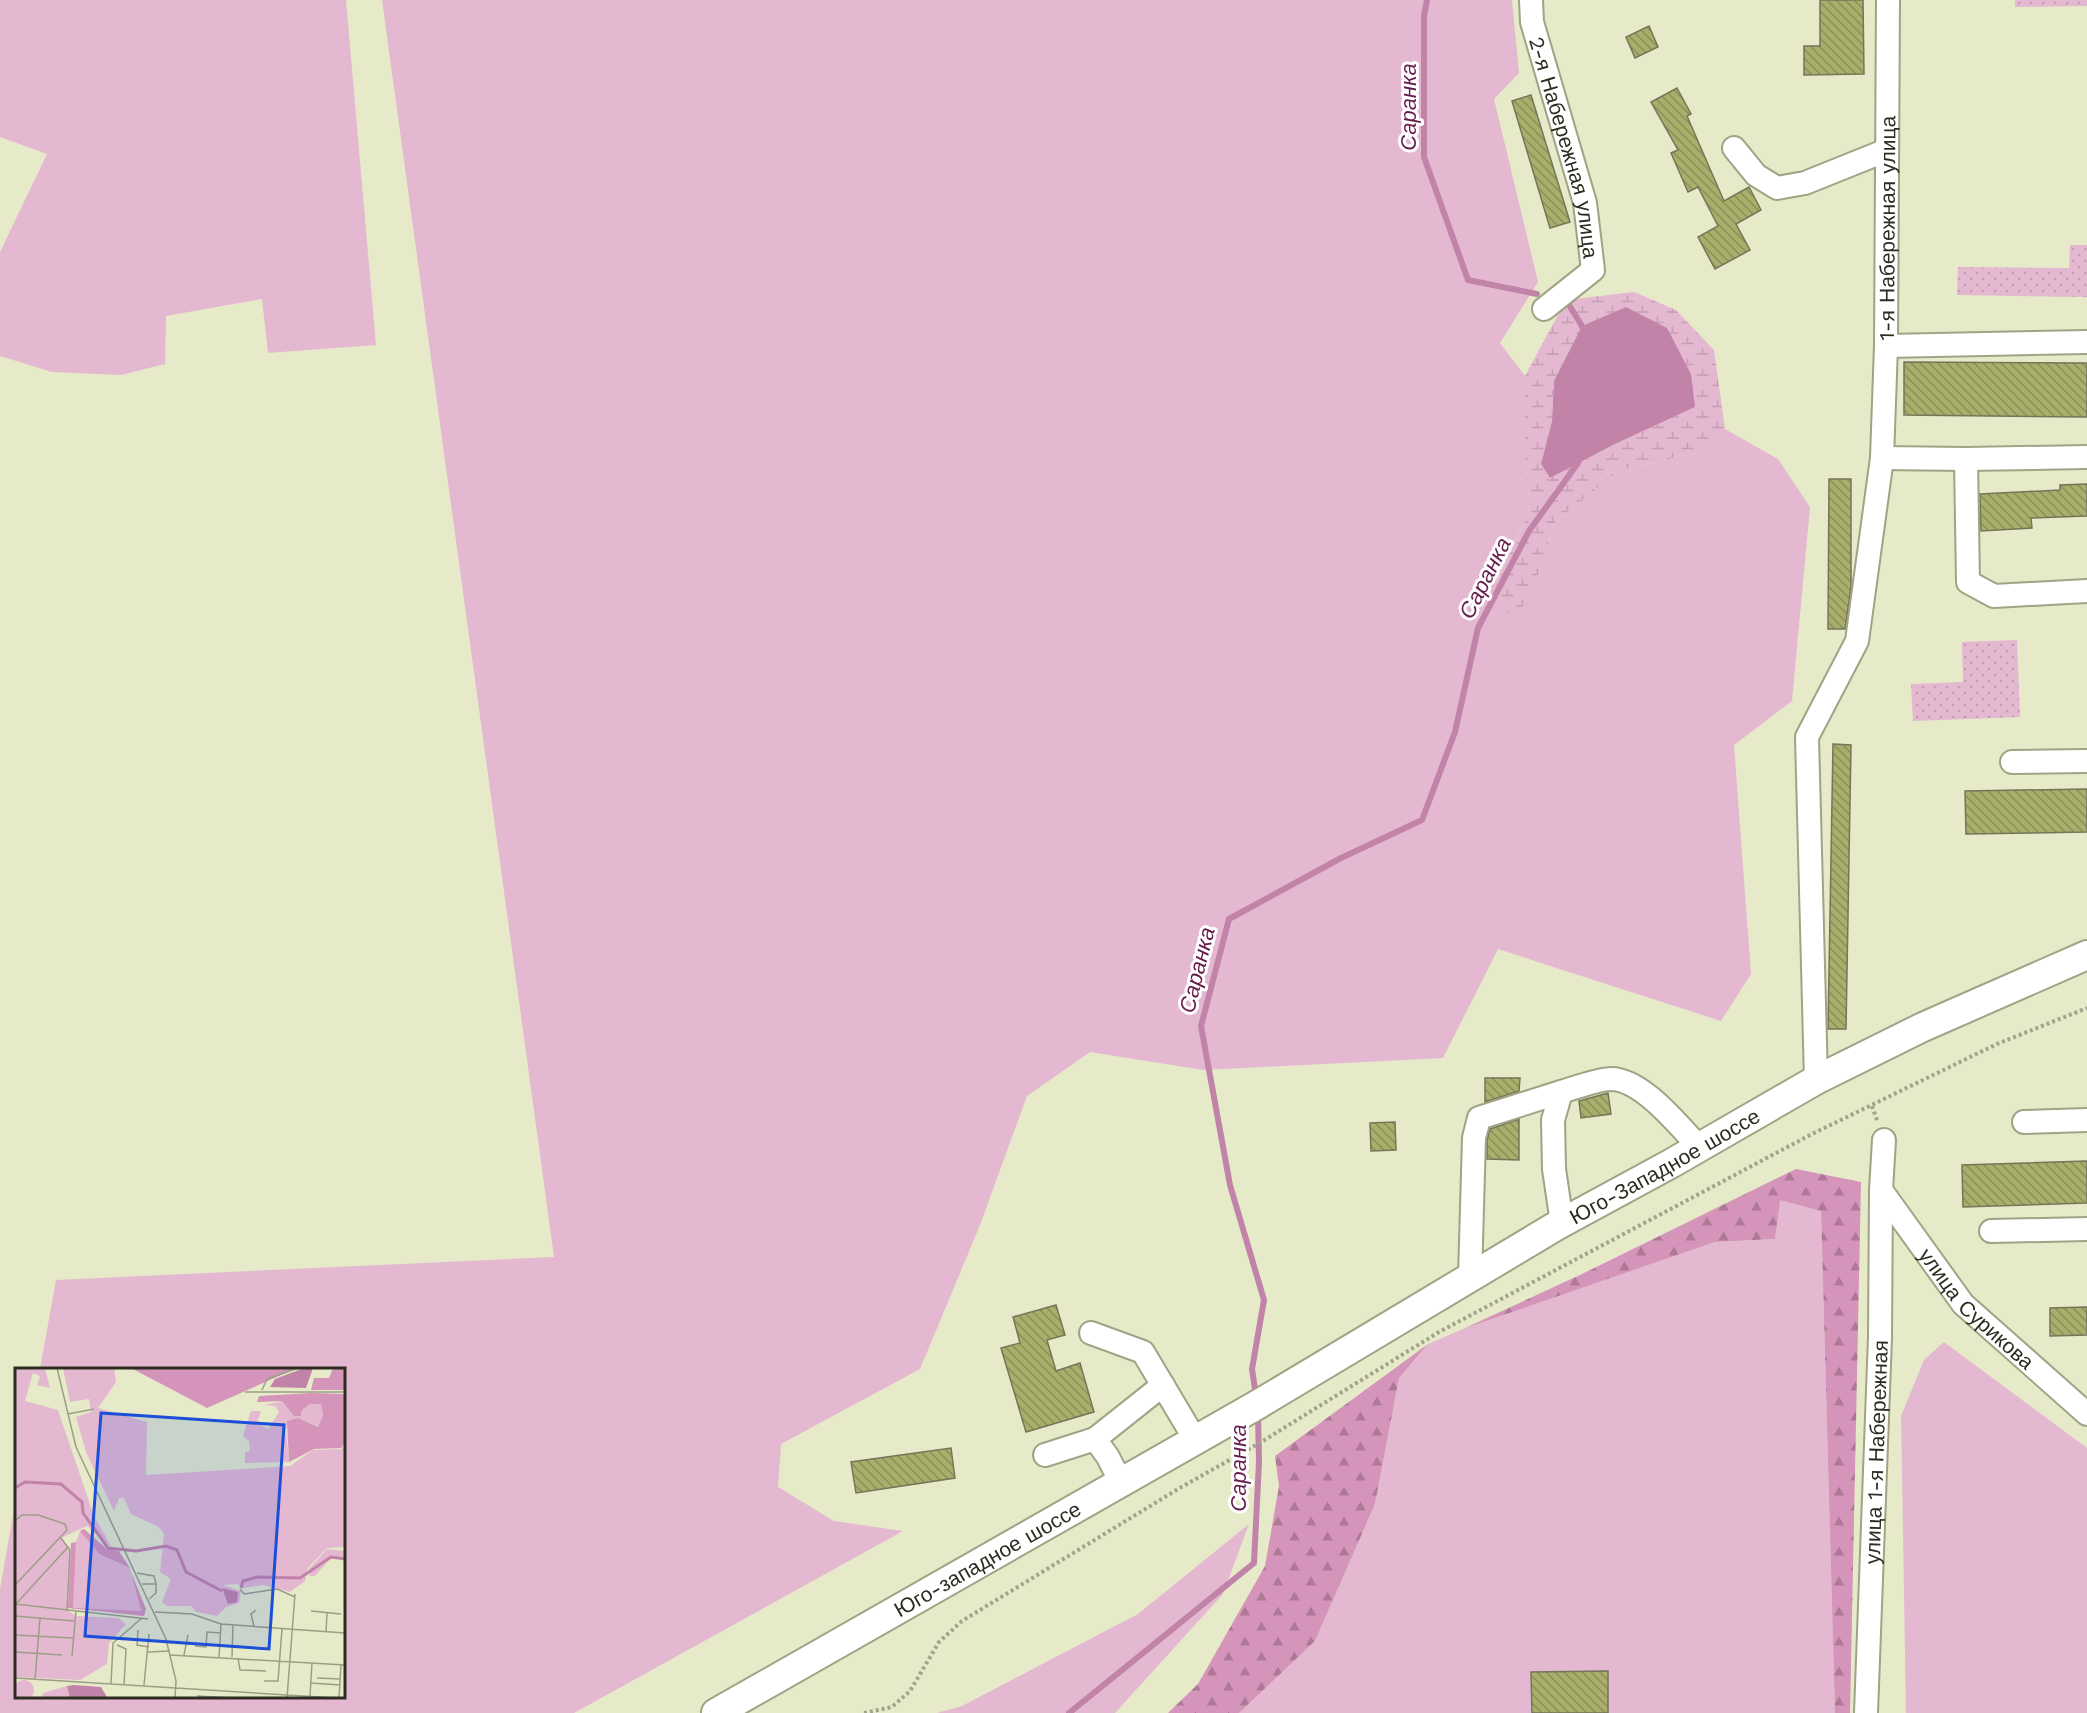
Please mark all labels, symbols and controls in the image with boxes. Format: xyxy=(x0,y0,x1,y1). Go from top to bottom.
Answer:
street label: 2-я Набережная улица xyxy=(1524,34,1604,260)
water label: Саранка xyxy=(1396,63,1421,151)
street label: 1-я Набережная улица xyxy=(1874,115,1900,341)
water label: Саранка xyxy=(1454,533,1516,623)
water label: Саранка xyxy=(1174,924,1220,1016)
street label: Юго-Западное шоссе xyxy=(1565,1103,1764,1229)
street label: улица Сурикова xyxy=(1914,1243,2040,1374)
street label: улица 1-я Набережная xyxy=(1859,1340,1892,1565)
inset map xyxy=(15,1368,345,1698)
water label: Саранка xyxy=(1226,1424,1251,1512)
street label: Юго-западное шоссе xyxy=(889,1496,1085,1622)

